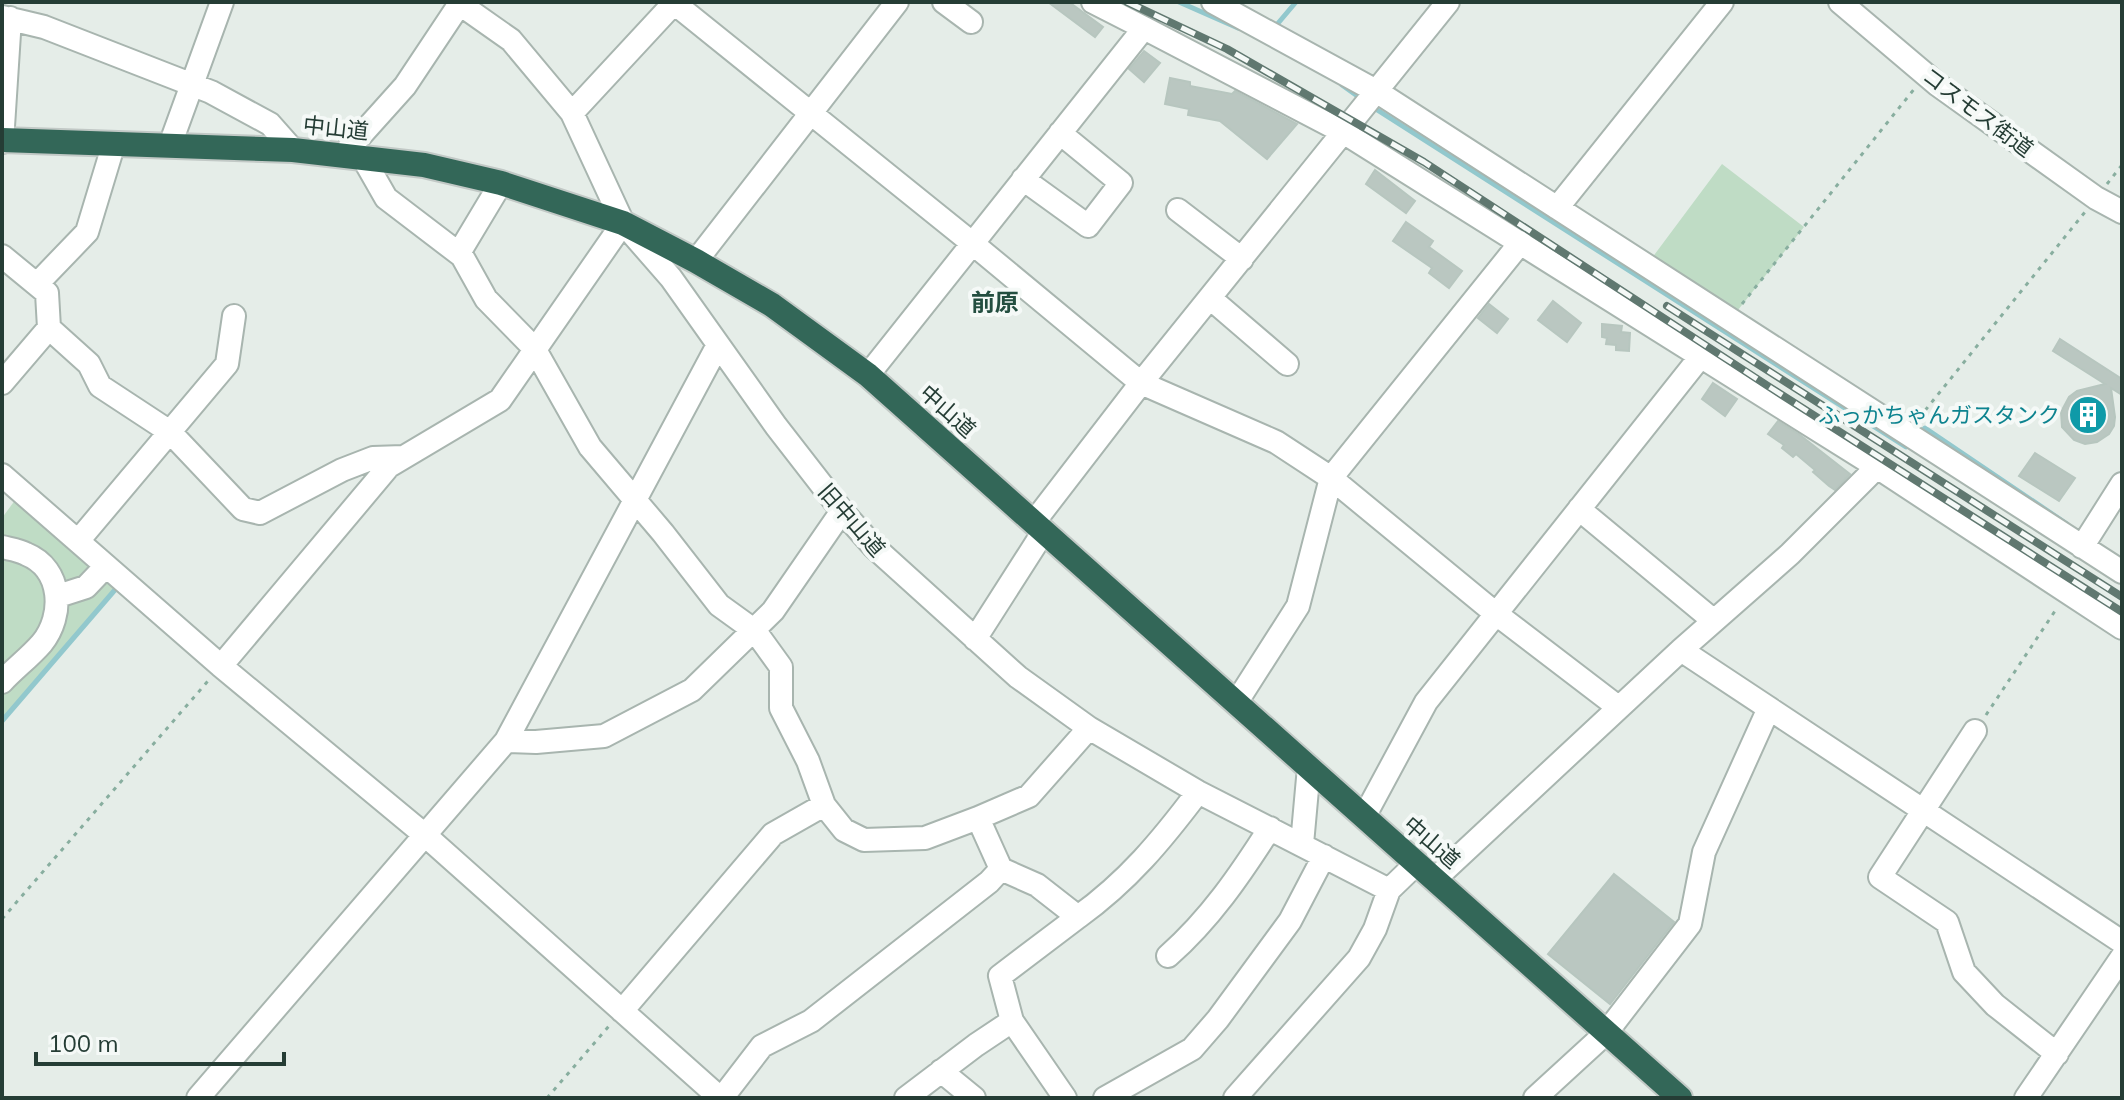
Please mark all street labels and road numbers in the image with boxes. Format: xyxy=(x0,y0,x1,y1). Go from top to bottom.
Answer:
street label: コスモス街道 xyxy=(1917,61,2039,163)
street label: 中山道 xyxy=(302,111,370,145)
street label: 中山道 xyxy=(914,379,982,443)
street label: 旧中山道 xyxy=(813,478,891,562)
street label: 中山道 xyxy=(1398,810,1466,874)

